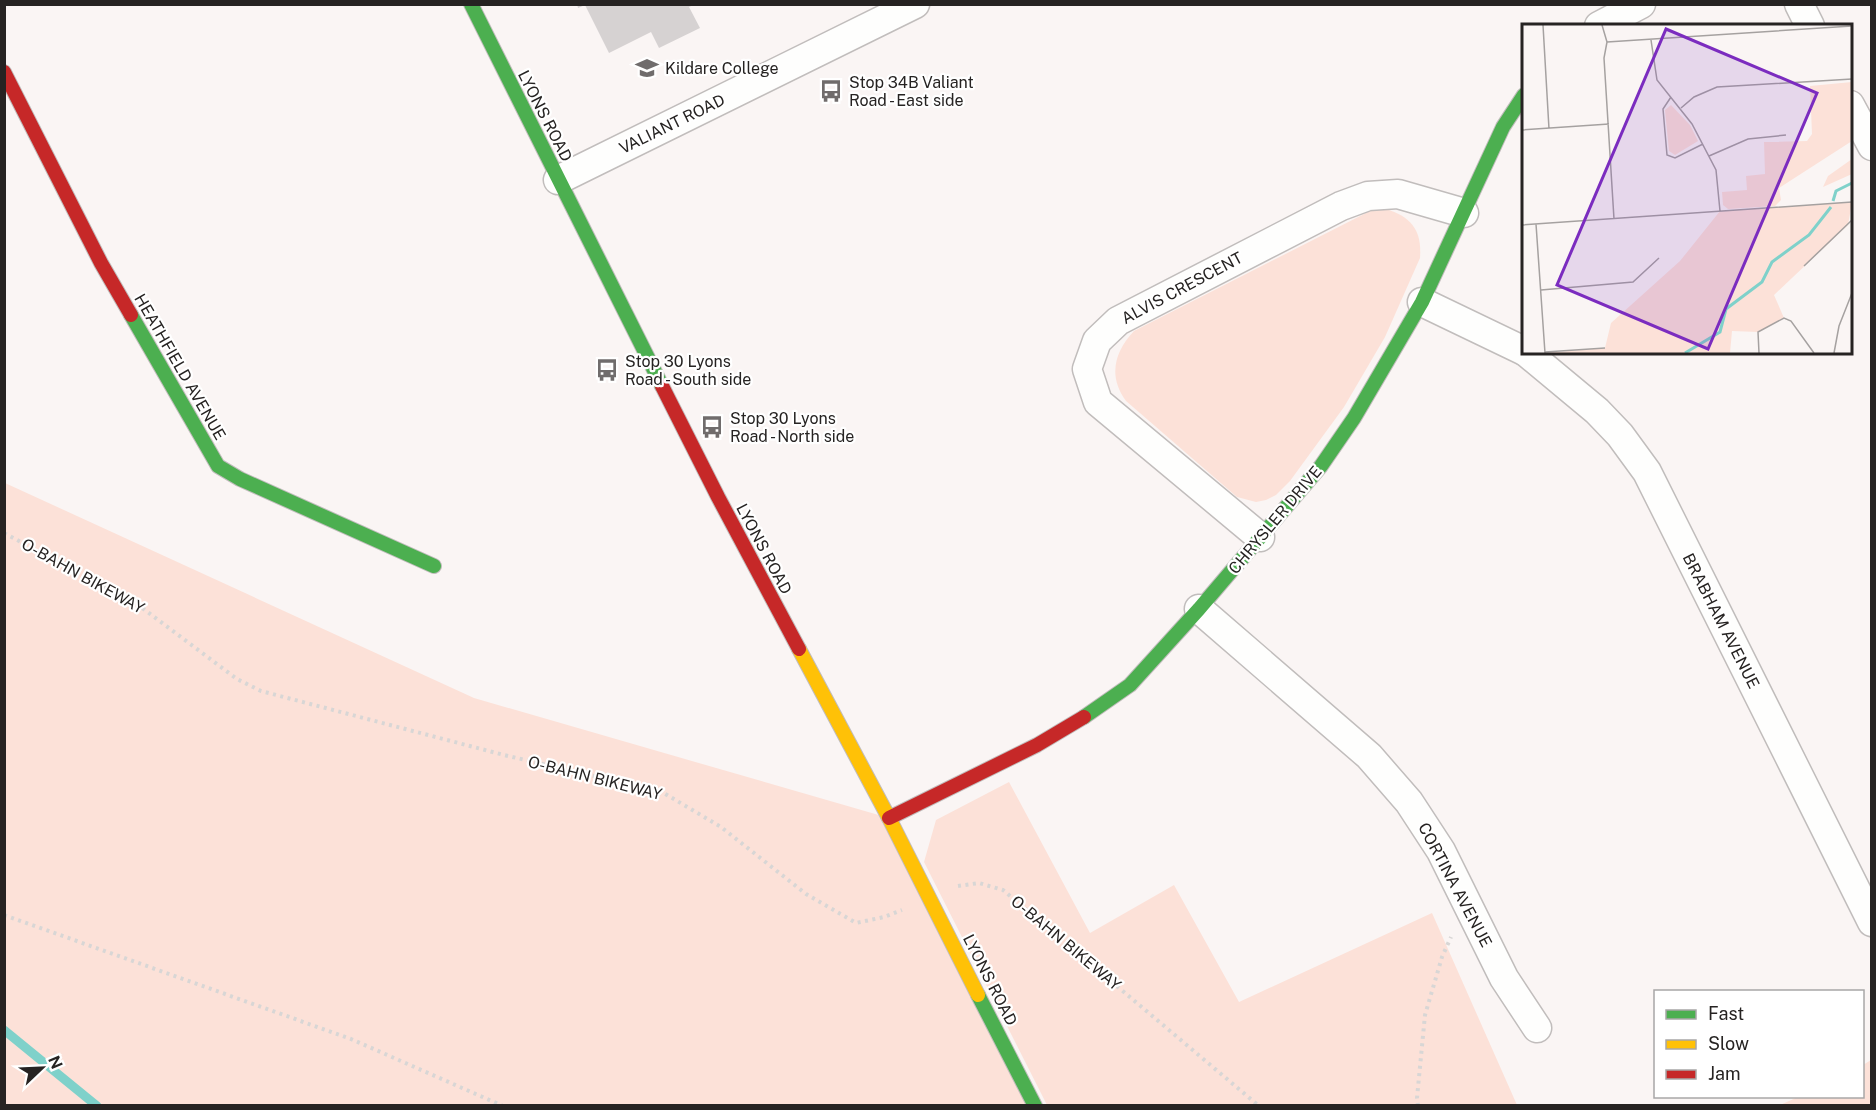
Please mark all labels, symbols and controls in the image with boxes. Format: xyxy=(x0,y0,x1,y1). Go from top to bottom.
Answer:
inset map xyxy=(1522,24,1852,354)
school or university icon: Kildare College xyxy=(634,55,660,81)
place label: Kildare College xyxy=(665,59,779,78)
street label: LYONS ROAD xyxy=(514,67,576,165)
place label: Stop 34B Valiant Road - East side xyxy=(849,73,974,110)
bus stop icon: Stop 34B Valiant Road - East side xyxy=(818,78,844,104)
street label: VALIANT ROAD xyxy=(616,90,728,158)
street label: ALVIS CRESCENT xyxy=(1118,248,1246,328)
street label: HEATHFIELD AVENUE xyxy=(130,291,230,443)
place label: Stop 30 Lyons Road - South side xyxy=(625,352,751,389)
bus stop icon: Stop 30 Lyons Road - South side xyxy=(594,357,620,383)
place label: Stop 30 Lyons Road - North side xyxy=(730,409,854,446)
bus stop icon: Stop 30 Lyons Road - North side xyxy=(699,414,725,440)
street label: CHRYSLER DRIVE xyxy=(1224,462,1326,578)
street label: LYONS ROAD xyxy=(732,500,796,598)
street label: O-BAHN BIKEWAY xyxy=(18,534,148,618)
street label: BRABHAM AVENUE xyxy=(1679,550,1763,692)
street label: O-BAHN BIKEWAY xyxy=(526,752,664,804)
street label: CORTINA AVENUE xyxy=(1414,820,1496,950)
street label: O-BAHN BIKEWAY xyxy=(1007,892,1125,995)
street label: LYONS ROAD xyxy=(959,931,1021,1029)
legend xyxy=(1654,990,1864,1098)
text: Fast xyxy=(1708,1003,1744,1024)
text: Slow xyxy=(1708,1033,1749,1054)
north arrow xyxy=(12,1038,72,1098)
text: N xyxy=(44,1053,67,1072)
text: Jam xyxy=(1708,1063,1741,1084)

